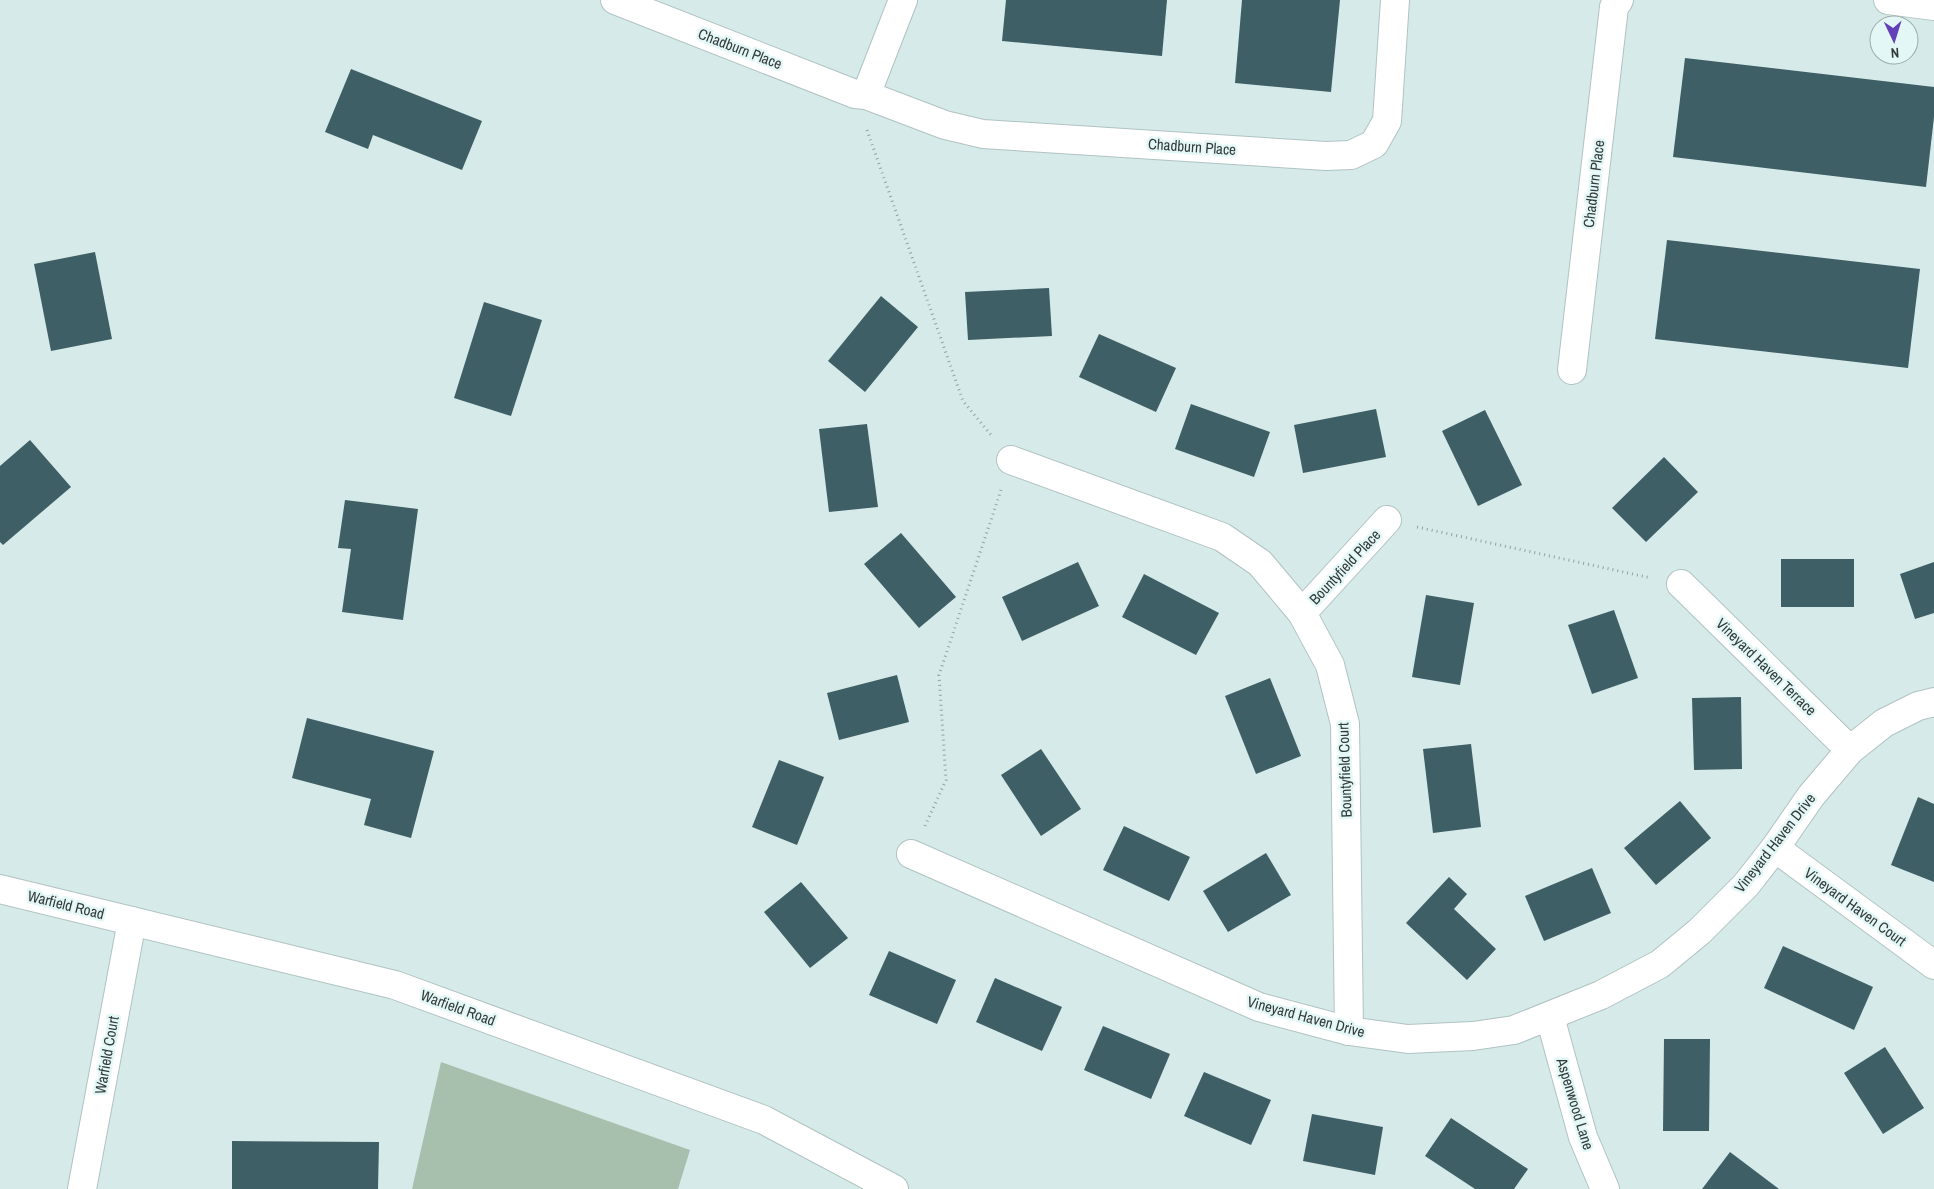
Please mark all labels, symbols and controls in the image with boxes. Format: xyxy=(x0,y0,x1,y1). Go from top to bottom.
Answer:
north arrow xyxy=(1869,15,1919,65)
street label: Chadburn Place xyxy=(695,23,785,74)
text: N xyxy=(1890,44,1900,62)
street label: Chadburn Place xyxy=(1147,133,1237,160)
street label: Chadburn Place xyxy=(1578,139,1609,229)
street label: Bountyfield Place xyxy=(1304,524,1385,609)
street label: Vineyard Haven Terrace xyxy=(1711,613,1821,720)
street label: Bountyfield Court xyxy=(1332,722,1357,818)
street label: Vineyard Haven Drive xyxy=(1729,789,1820,897)
street label: Vineyard Haven Court xyxy=(1800,862,1911,951)
street label: Warfield Road xyxy=(26,885,107,924)
street label: Warfield Road xyxy=(418,984,498,1031)
street label: Vineyard Haven Drive xyxy=(1245,991,1367,1042)
street label: Warfield Court xyxy=(89,1014,124,1096)
street label: Aspenwood Lane xyxy=(1551,1054,1599,1153)

